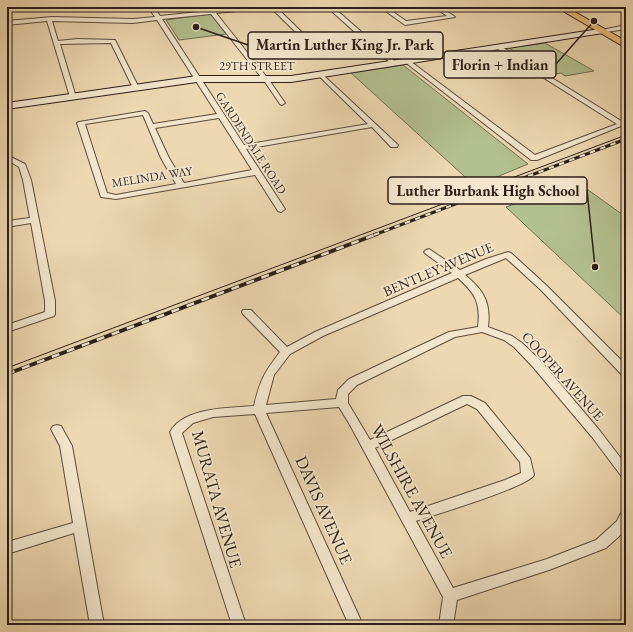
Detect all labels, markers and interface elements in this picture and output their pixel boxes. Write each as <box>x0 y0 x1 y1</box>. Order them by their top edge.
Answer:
callout: Martin Luther King Jr. Park <box>248 32 443 59</box>
text: Martin Luther King Jr. Park <box>256 35 435 54</box>
callout: Florin + Indian <box>444 51 556 78</box>
text: Florin + Indian <box>452 55 549 74</box>
street label: 29TH STREET <box>219 58 296 74</box>
street label: GARDENDALE ROAD <box>212 89 290 197</box>
street label: MELINDA WAY <box>111 163 194 191</box>
callout: Luther Burbank High School <box>388 177 587 204</box>
text: Luther Burbank High School <box>397 181 580 200</box>
street label: BENTLEY AVENUE <box>380 238 496 300</box>
street label: COOPER AVENUE <box>518 328 608 424</box>
street label: WILSHIRE AVENUE <box>366 420 458 562</box>
street label: MURATA AVENUE <box>187 428 247 571</box>
street label: DAVIS AVENUE <box>290 452 358 568</box>

